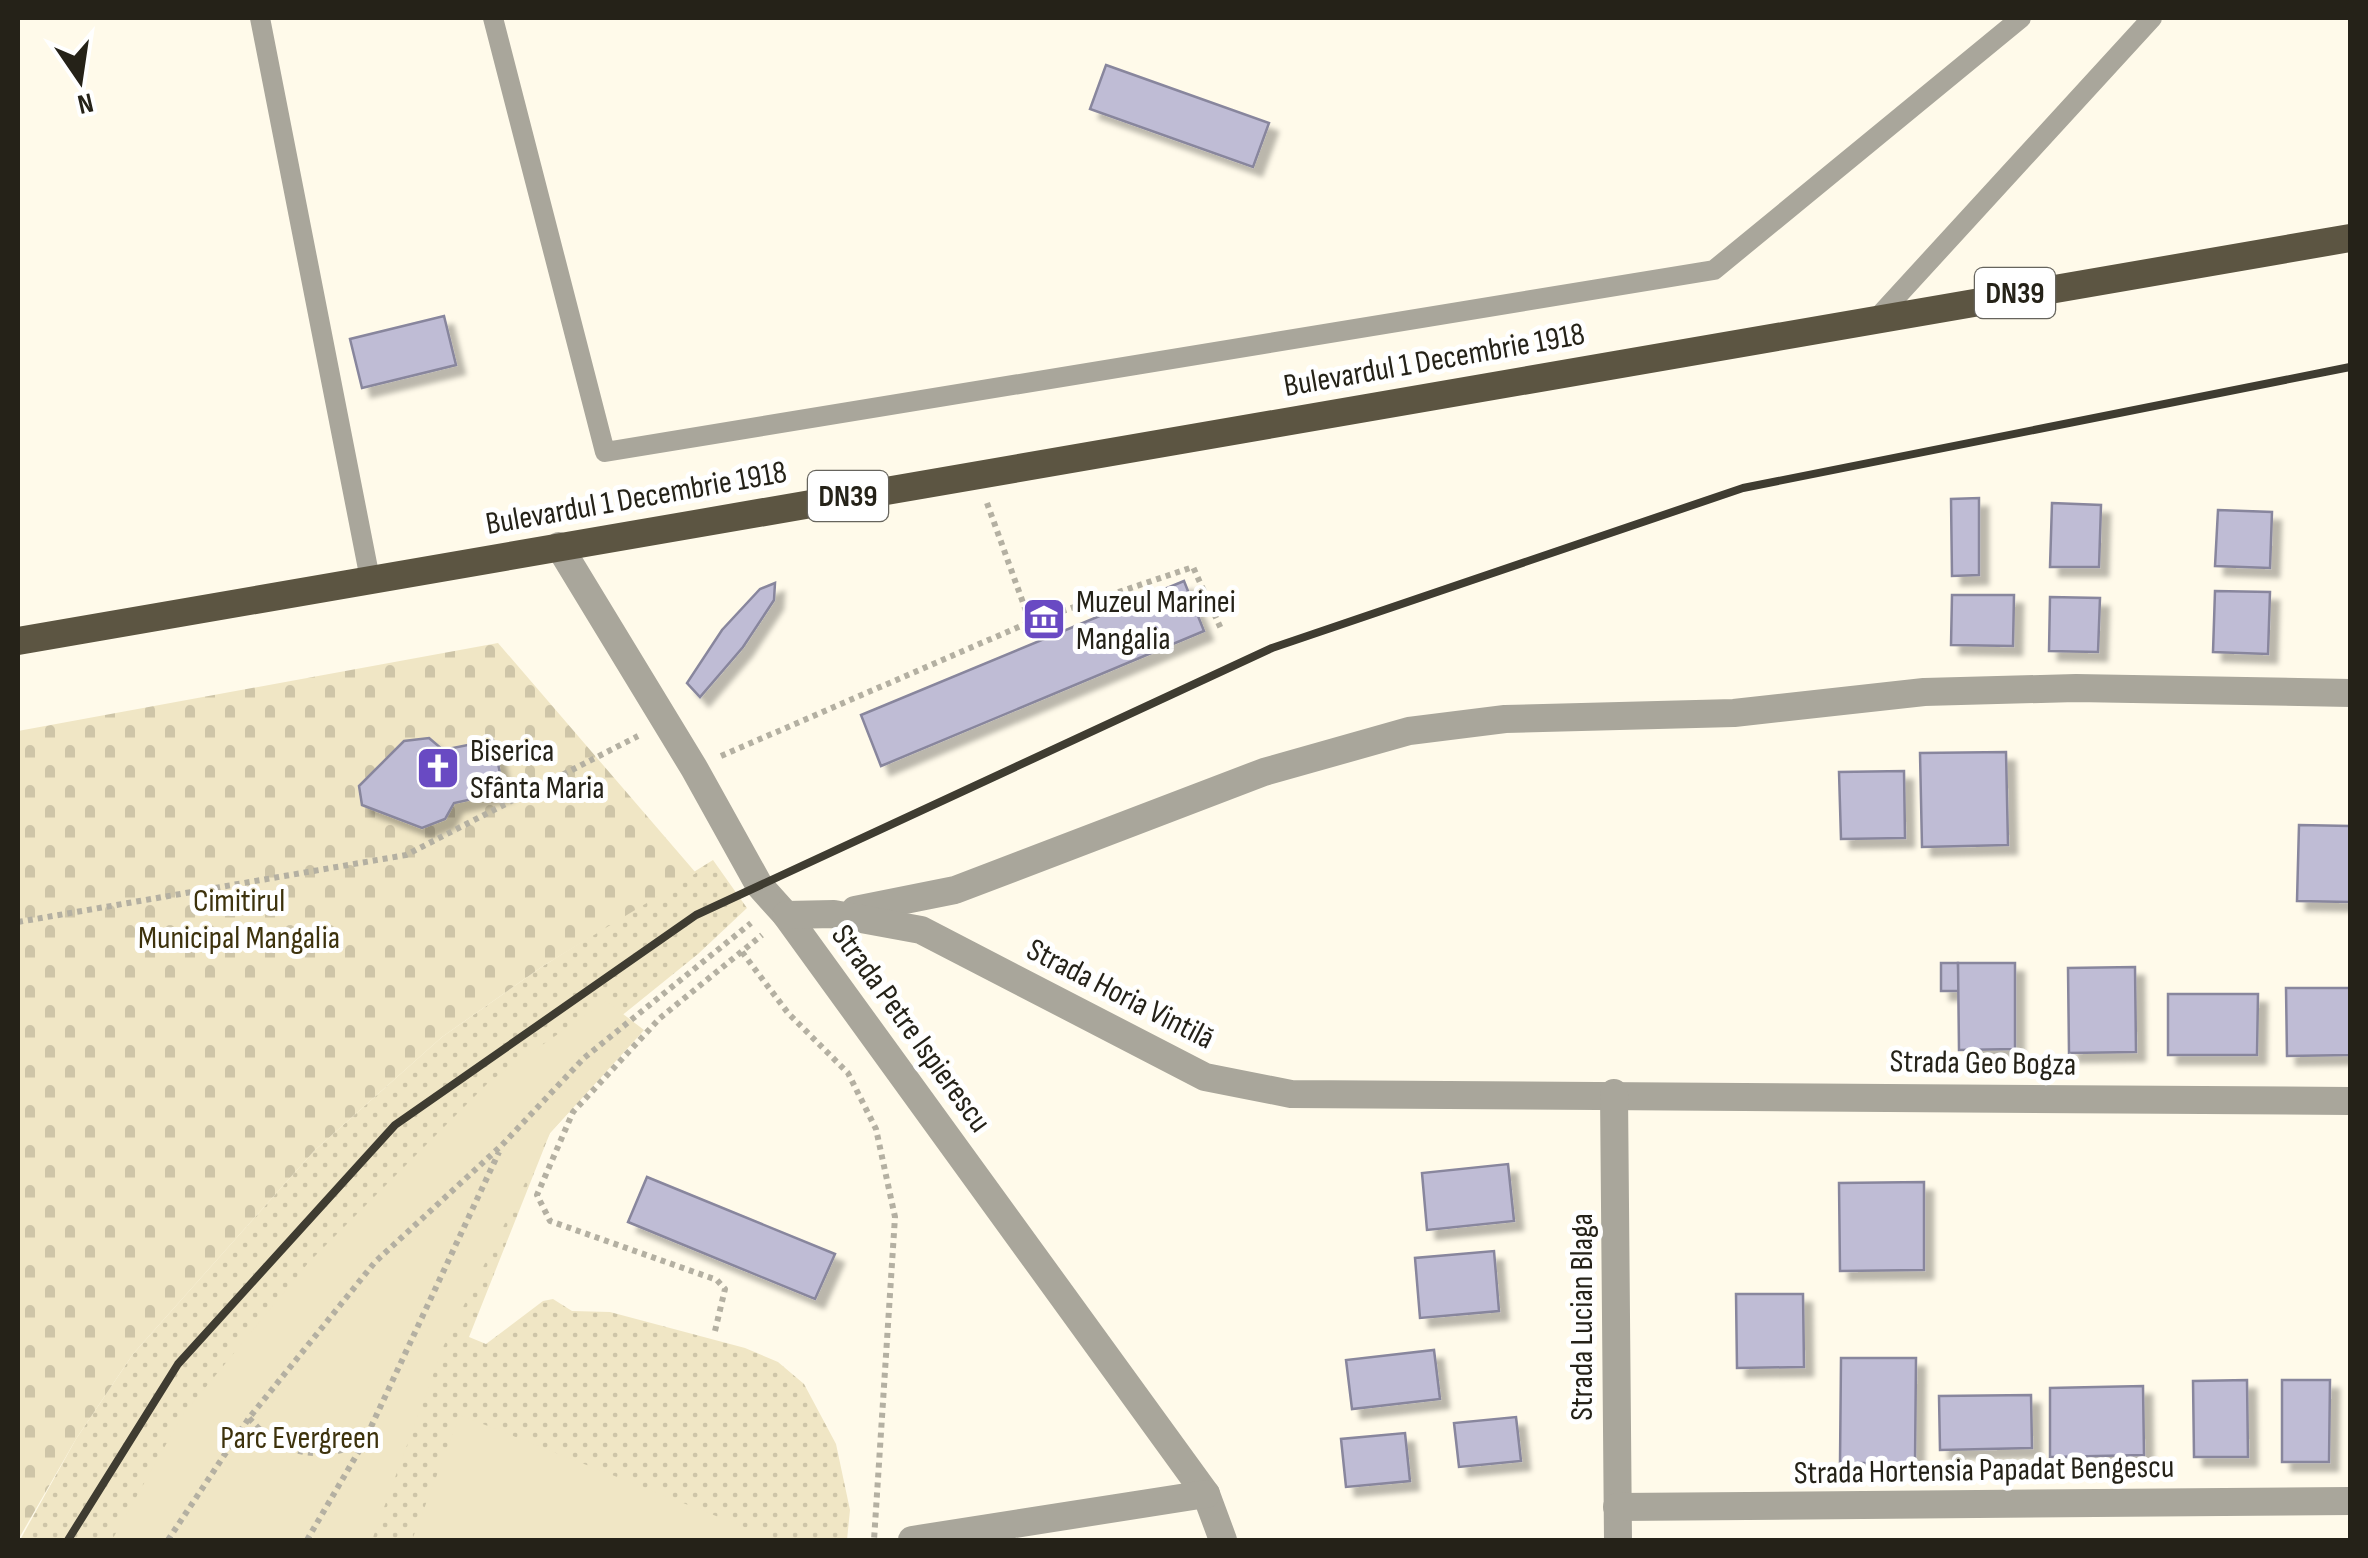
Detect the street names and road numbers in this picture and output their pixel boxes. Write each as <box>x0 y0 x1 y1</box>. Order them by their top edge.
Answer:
road number: DN39 <box>1975 268 2055 318</box>
street label: Bulevardul 1 Decembrie 1918 <box>1281 315 1588 406</box>
street label: Bulevardul 1 Decembrie 1918 <box>483 453 790 544</box>
road number: DN39 <box>808 471 888 521</box>
street label: Strada Petre Ispierescu <box>822 917 999 1140</box>
street label: Strada Horia Vintilă <box>1020 930 1221 1058</box>
street label: Strada Geo Bogza <box>1889 1042 2077 1085</box>
street label: Strada Lucian Blaga <box>1563 1213 1602 1421</box>
street label: Strada Hortensia Papadat Bengescu <box>1793 1448 2175 1493</box>

